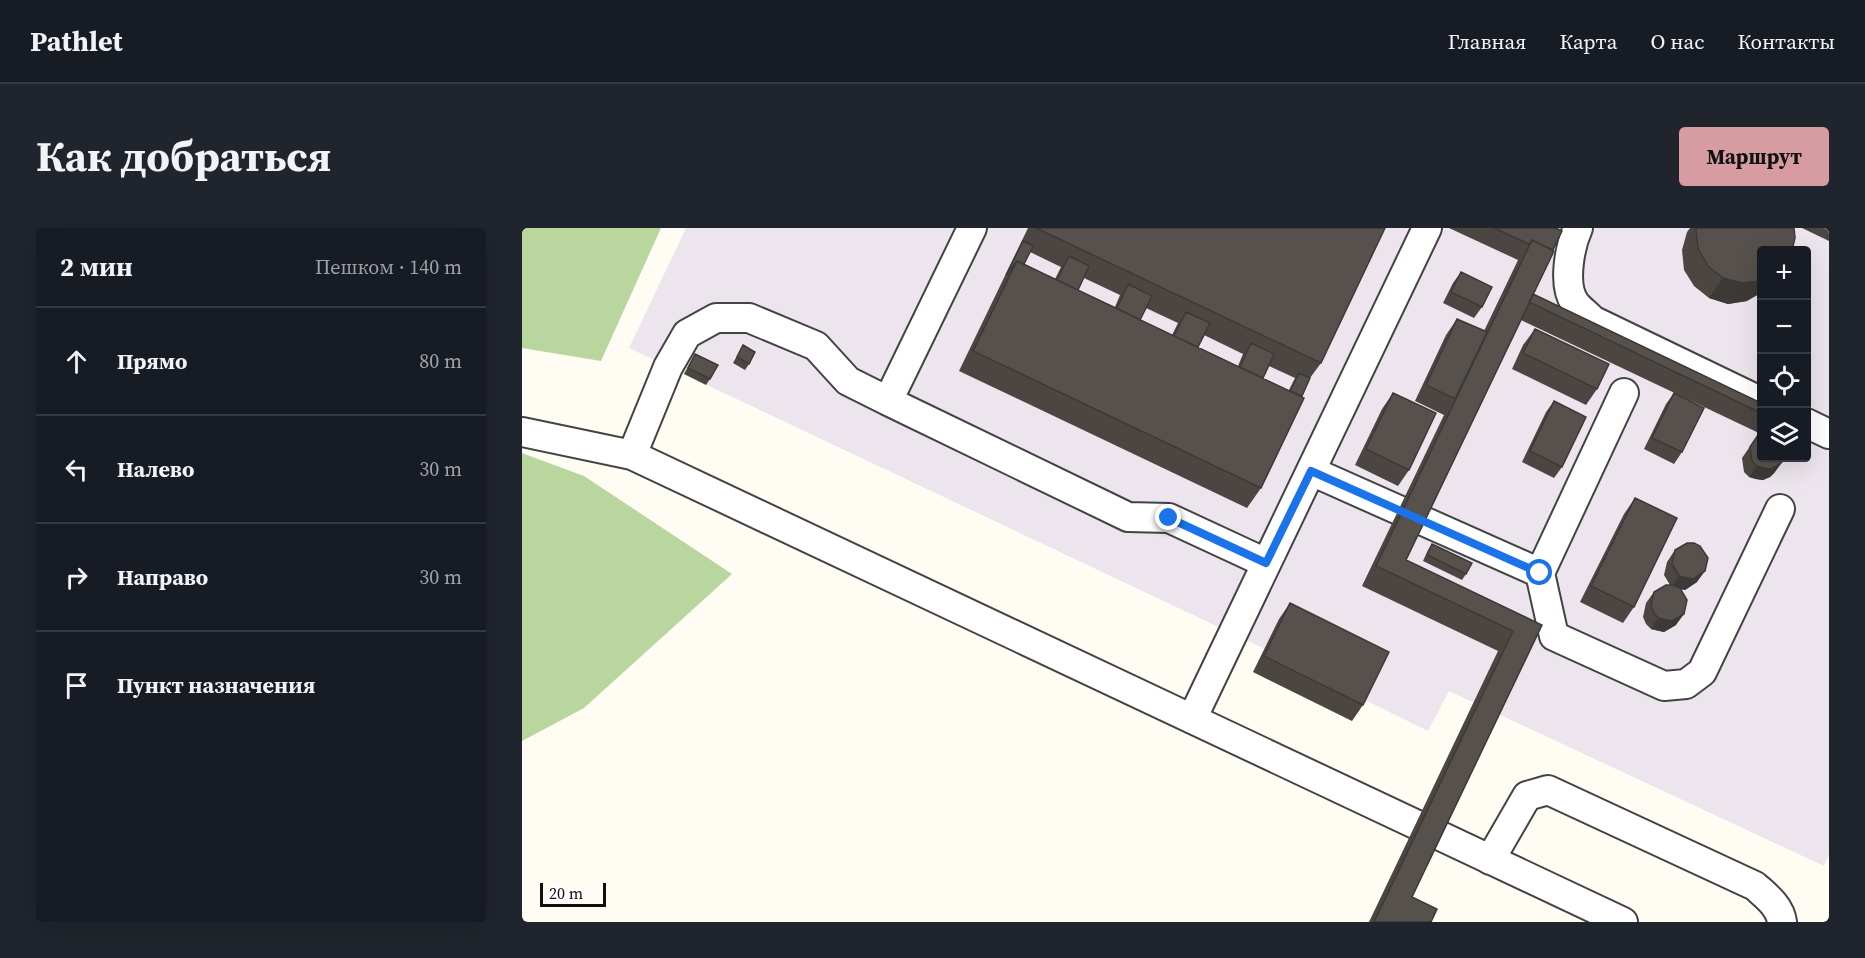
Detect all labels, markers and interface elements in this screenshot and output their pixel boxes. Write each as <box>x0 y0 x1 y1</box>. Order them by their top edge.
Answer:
text: Pathlet <box>30 22 123 60</box>
text: Главная <box>1448 27 1526 56</box>
text: Карта <box>1559 27 1617 56</box>
text: О нас <box>1650 27 1704 56</box>
text: Контакты <box>1737 27 1835 56</box>
text: Как добраться <box>36 127 331 185</box>
button: Маршрут <box>1679 127 1829 186</box>
map controls <box>1757 246 1811 462</box>
button: + <box>1757 246 1811 300</box>
text: 2 мин <box>60 249 133 285</box>
text: Пешком · 140 m <box>315 253 462 281</box>
button: − <box>1757 300 1811 354</box>
icon: ahead <box>60 345 93 378</box>
text: Прямо <box>117 346 187 376</box>
text: 80 m <box>419 347 462 375</box>
button: locate <box>1757 354 1811 408</box>
button: layers <box>1757 408 1811 462</box>
icon: left <box>60 453 93 486</box>
text: Налево <box>117 454 194 484</box>
text: 30 m <box>419 455 462 483</box>
route end <box>1155 504 1181 530</box>
route start <box>1526 559 1552 585</box>
icon: right <box>60 561 93 594</box>
text: Направо <box>117 562 208 592</box>
text: 30 m <box>419 563 462 591</box>
icon: arrive <box>60 669 93 702</box>
text: Пункт назначения <box>117 670 315 700</box>
scale bar <box>540 880 606 908</box>
text: 20 m <box>549 882 583 904</box>

